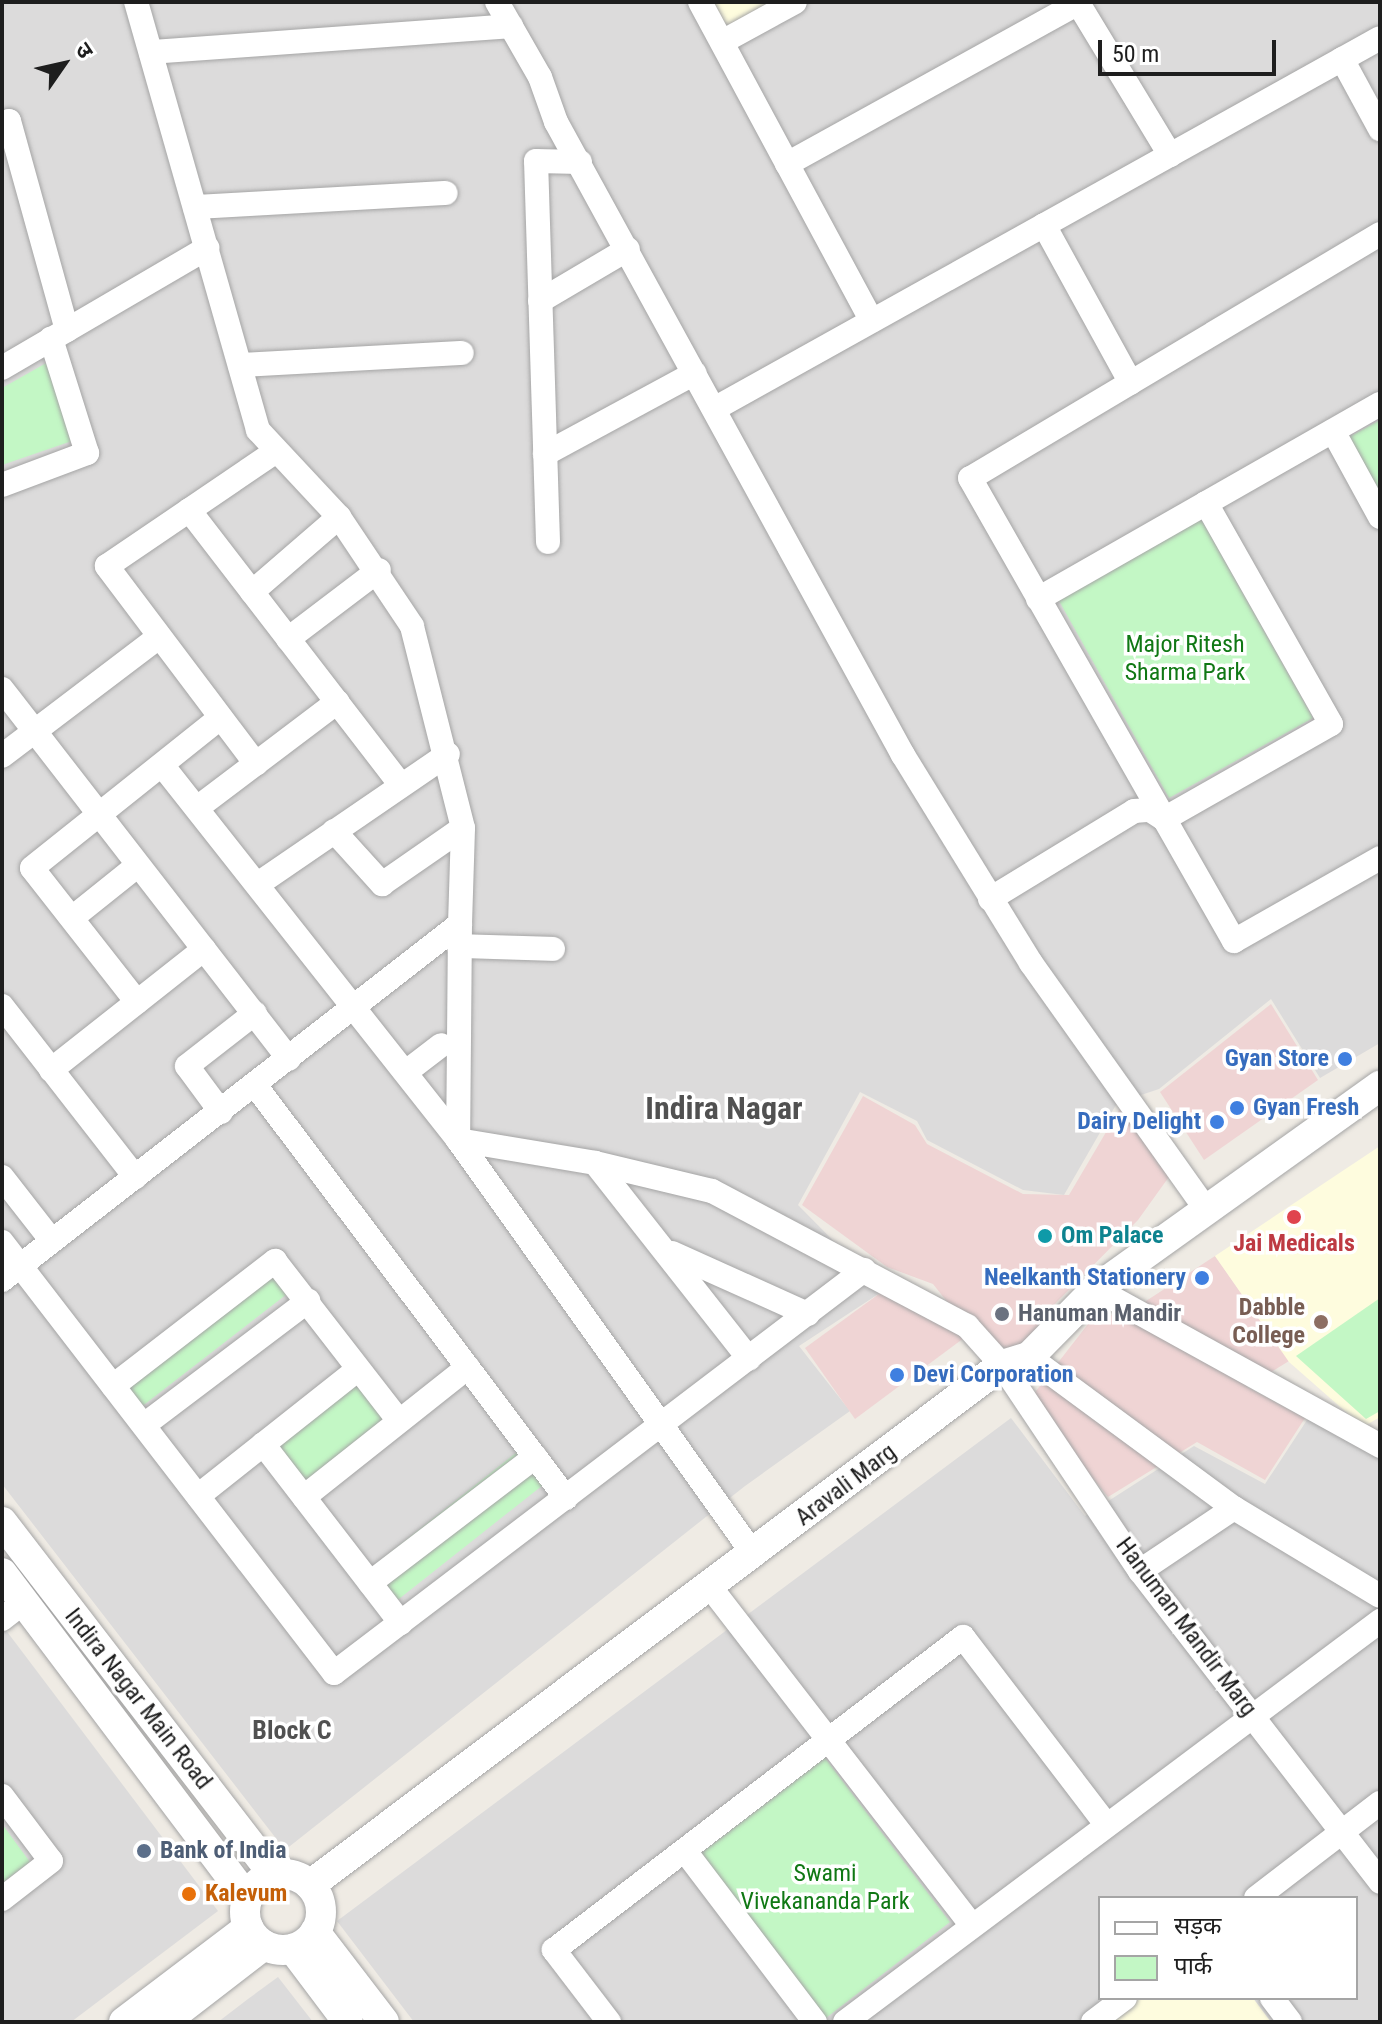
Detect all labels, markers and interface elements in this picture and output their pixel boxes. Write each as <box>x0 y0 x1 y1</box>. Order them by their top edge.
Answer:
north arrow <box>24 24 104 104</box>
scale bar <box>1102 24 1280 74</box>
text: उ <box>70 38 98 63</box>
text: 50 m <box>1112 40 1159 68</box>
park label: Major Ritesh Sharma Park <box>1125 631 1245 687</box>
place label: Gyan Store <box>1225 1045 1329 1073</box>
marker: Gyan Store <box>1336 1050 1354 1068</box>
district label: Indira Nagar <box>645 1089 803 1127</box>
place label: Gyan Fresh <box>1253 1094 1359 1122</box>
marker: Gyan Fresh <box>1228 1099 1246 1117</box>
place label: Dairy Delight <box>1077 1108 1201 1136</box>
marker: Dairy Delight <box>1208 1113 1226 1131</box>
marker: Jai Medicals <box>1285 1208 1303 1226</box>
place label: Om Palace <box>1061 1222 1164 1250</box>
marker: Om Palace <box>1036 1227 1054 1245</box>
place label: Jai Medicals <box>1233 1230 1355 1258</box>
place label: Neelkanth Stationery <box>984 1264 1186 1292</box>
marker: Neelkanth Stationery <box>1193 1269 1211 1287</box>
place label: Dabble College <box>1232 1294 1305 1350</box>
place label: Hanuman Mandir <box>1018 1300 1181 1328</box>
marker: Hanuman Mandir <box>993 1305 1011 1323</box>
marker: Dabble College <box>1312 1313 1330 1331</box>
place label: Devi Corporation <box>913 1361 1074 1389</box>
marker: Devi Corporation <box>888 1366 906 1384</box>
street label: Aravali Marg <box>790 1438 902 1532</box>
street label: Hanuman Mandir Marg <box>1109 1532 1263 1722</box>
street label: Indira Nagar Main Road <box>58 1603 218 1795</box>
district label: Block C <box>252 1715 332 1747</box>
place label: Bank of India <box>160 1837 286 1865</box>
marker: Bank of India <box>135 1842 153 1860</box>
park label: Swami Vivekananda Park <box>740 1860 910 1916</box>
place label: Kalevum <box>205 1880 287 1908</box>
marker: Kalevum <box>180 1885 198 1903</box>
legend <box>1098 1896 1358 2000</box>
text: सड़क <box>1174 1912 1222 1940</box>
text: पार्क <box>1174 1952 1212 1980</box>

